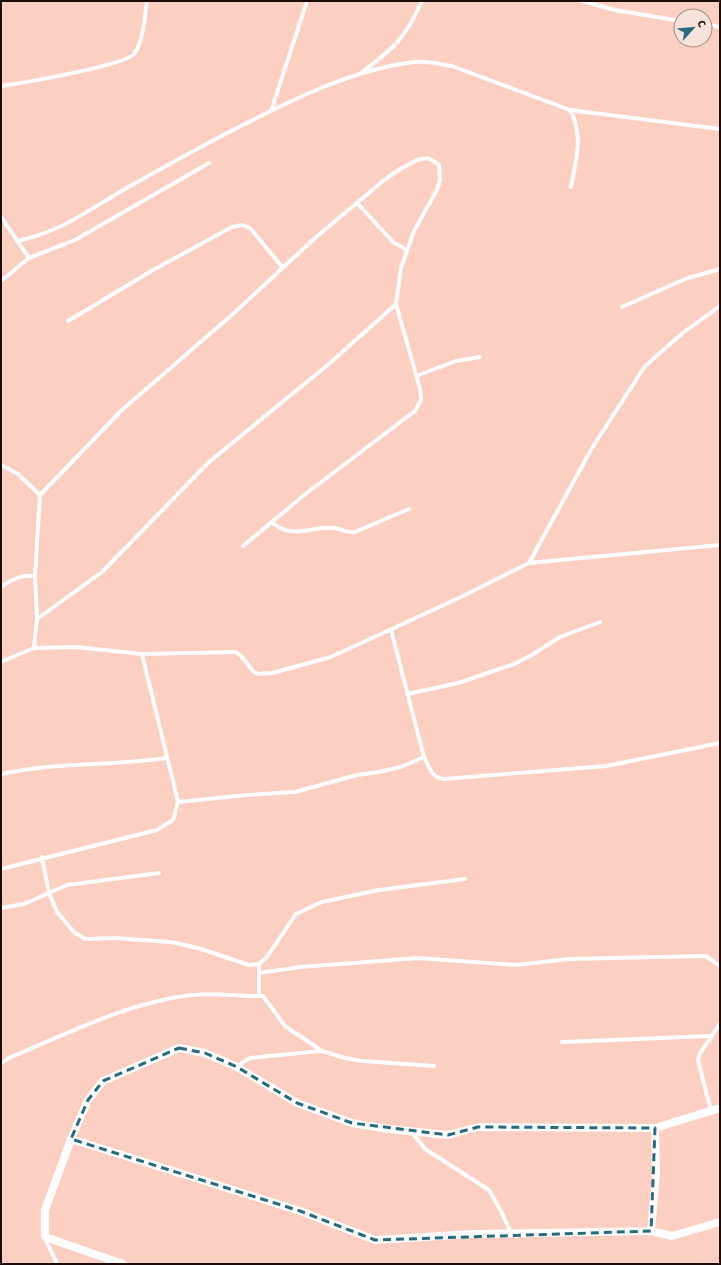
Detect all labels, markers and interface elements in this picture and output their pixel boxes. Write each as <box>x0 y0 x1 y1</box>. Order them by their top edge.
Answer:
north arrow <box>673 8 713 48</box>
text: С <box>693 17 710 30</box>

